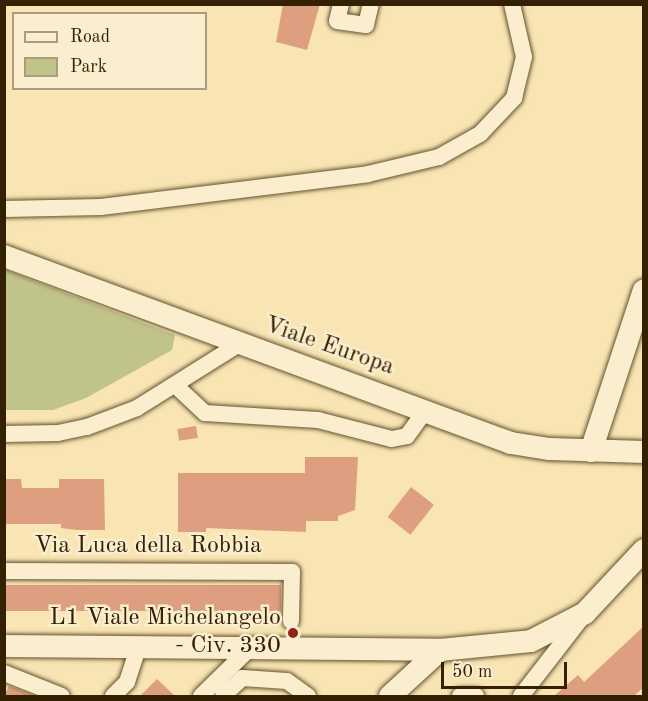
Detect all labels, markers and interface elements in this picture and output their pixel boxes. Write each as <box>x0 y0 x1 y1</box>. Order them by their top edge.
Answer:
legend <box>12 12 207 90</box>
text: Road <box>70 28 110 46</box>
text: Park <box>70 58 107 76</box>
street label: Viale Europa <box>260 311 398 383</box>
street label: Via Luca della Robbia <box>34 533 262 561</box>
place label: L1 Viale Michelangelo - Civ. 330 <box>49 605 281 661</box>
marker: L1 Viale Michelangelo - Civ. 330 <box>286 626 300 640</box>
scale bar <box>444 650 570 688</box>
text: 50 m <box>452 663 492 681</box>

